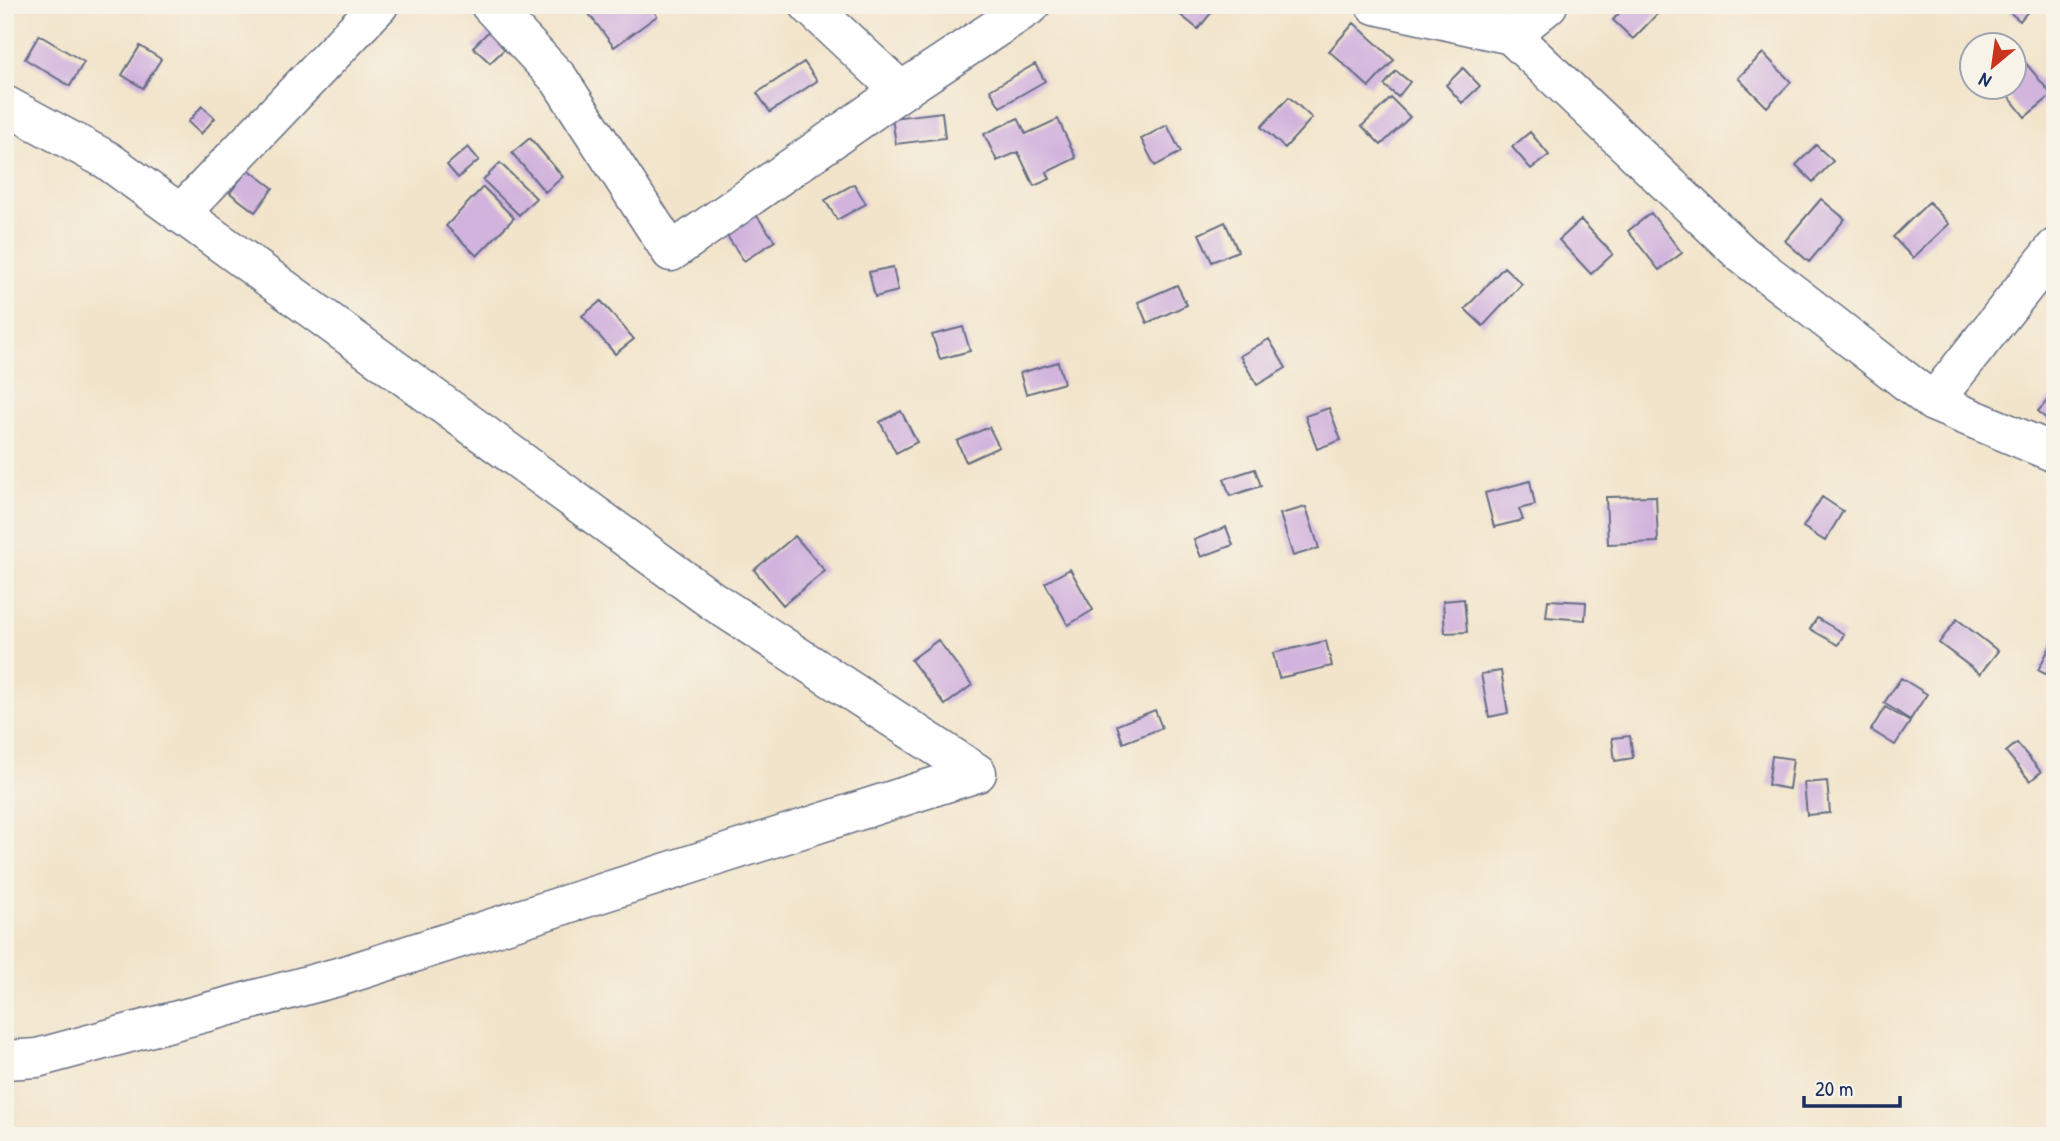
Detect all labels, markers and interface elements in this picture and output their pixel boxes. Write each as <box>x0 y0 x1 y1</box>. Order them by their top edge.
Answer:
north arrow <box>1958 32 2028 102</box>
text: N <box>1974 67 1995 95</box>
scale bar <box>1804 1064 1901 1108</box>
text: 20 m <box>1815 1074 1853 1103</box>

